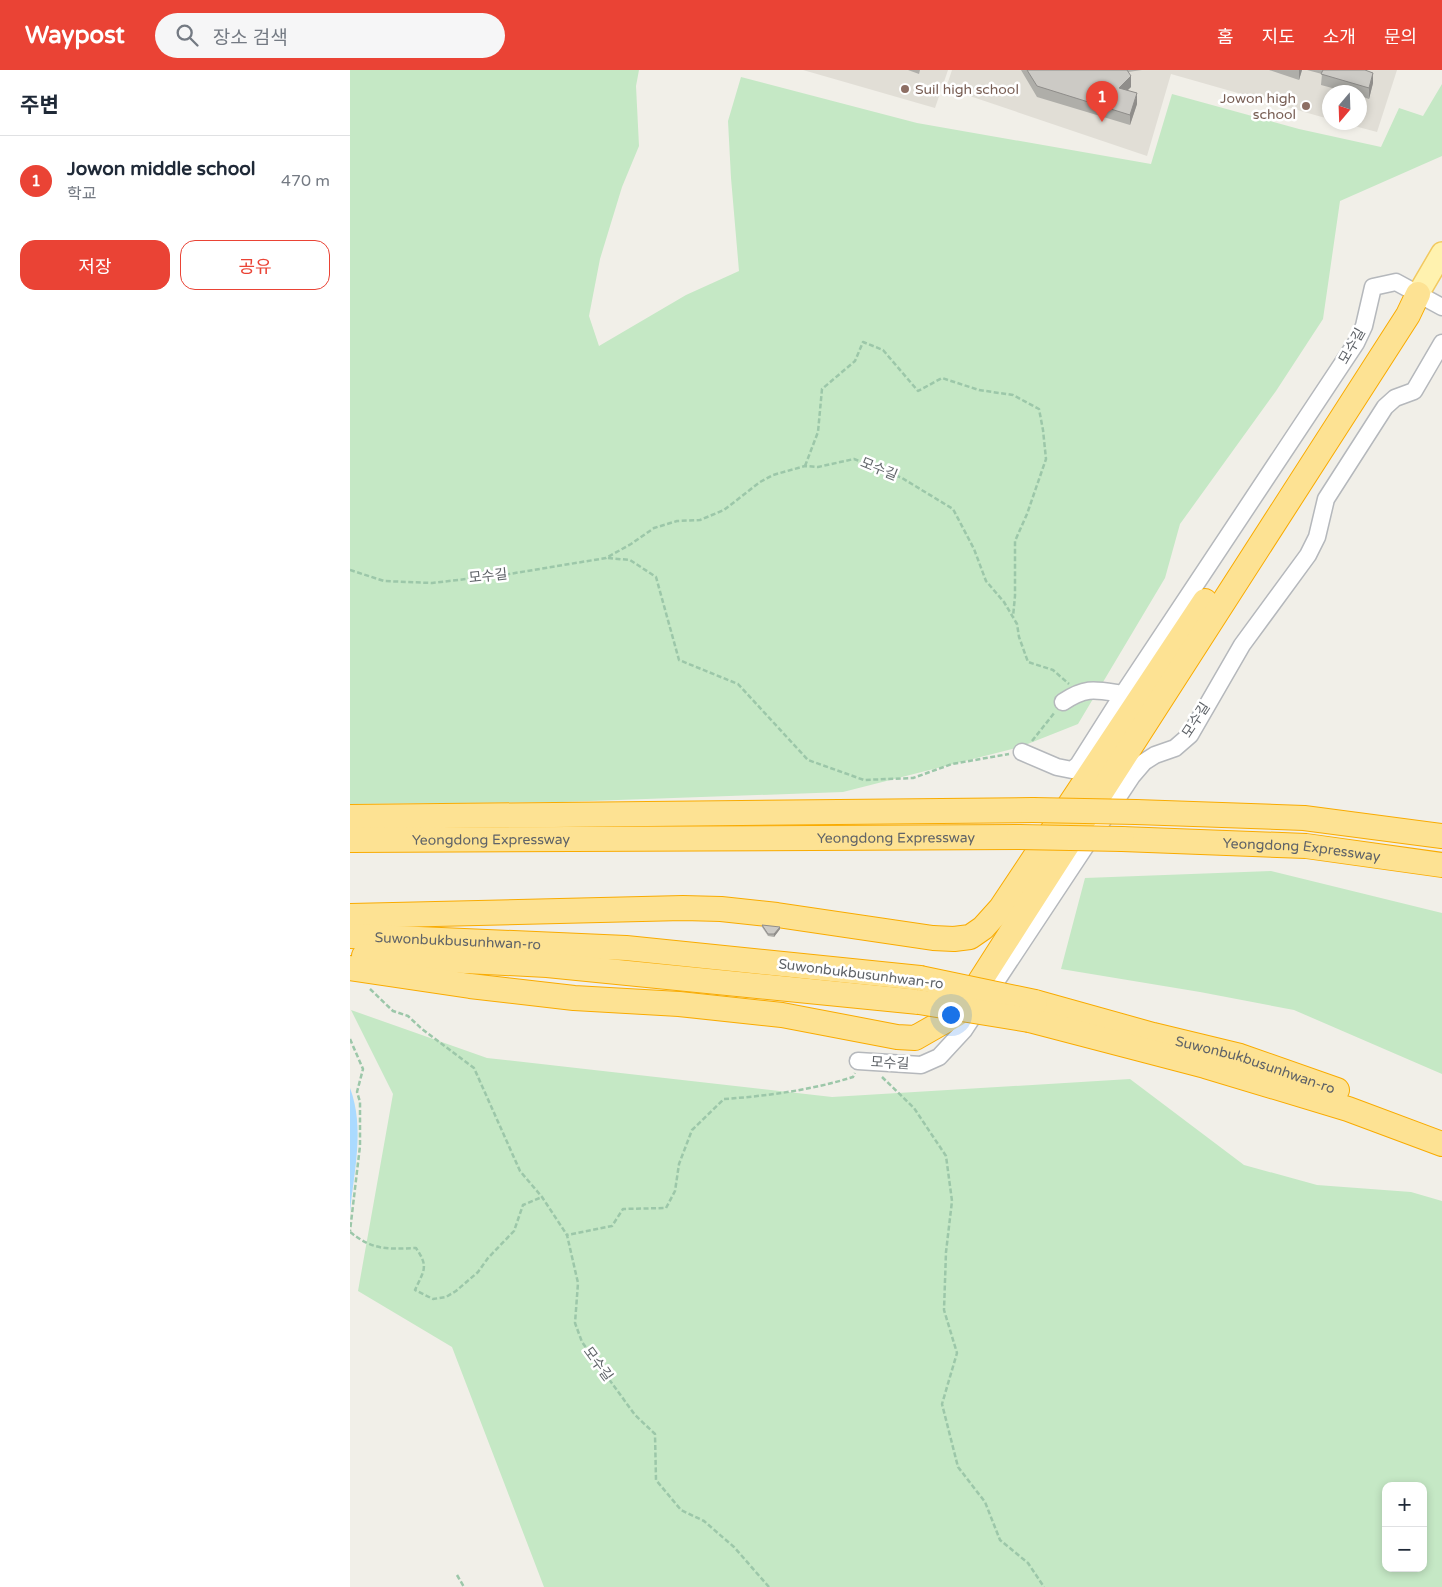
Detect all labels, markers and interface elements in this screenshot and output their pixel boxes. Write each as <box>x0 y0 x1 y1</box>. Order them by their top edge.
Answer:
search box <box>155 13 505 58</box>
text: Waypost <box>25 21 125 50</box>
icon: search <box>173 21 201 49</box>
text: 홈 <box>1217 26 1234 48</box>
text: 지도 <box>1262 26 1295 48</box>
text: 소개 <box>1323 26 1356 48</box>
text: 문의 <box>1384 26 1417 48</box>
text: 장소 검색 <box>213 27 288 49</box>
place label: Suil high school <box>915 81 1019 98</box>
pin: 1 <box>1086 81 1118 122</box>
marker: Suil high school <box>899 83 911 95</box>
north arrow <box>1322 85 1367 130</box>
place label: Jowon high school <box>1220 90 1296 123</box>
text: 주변 <box>20 93 59 118</box>
marker: Jowon high school <box>1300 100 1312 112</box>
text: Jowon middle school <box>67 158 255 180</box>
text: 1 <box>31 171 41 191</box>
text: 470 m <box>281 171 330 191</box>
text: 학교 <box>67 184 96 204</box>
button: 저장 <box>20 240 170 290</box>
button: 공유 <box>180 240 330 290</box>
street label: 모수길 <box>1335 325 1369 367</box>
street label: 모수길 <box>858 454 900 484</box>
street label: 모수길 <box>468 566 508 586</box>
street label: 모수길 <box>1178 699 1214 741</box>
street label: Yeongdong Expressway <box>817 829 976 846</box>
street label: Yeongdong Expressway <box>412 831 571 848</box>
street label: Yeongdong Expressway <box>1222 834 1382 865</box>
street label: Suwonbukbusunhwan-ro <box>374 929 541 953</box>
street label: Suwonbukbusunhwan-ro <box>777 955 945 993</box>
your location <box>938 1002 964 1028</box>
street label: Suwonbukbusunhwan-ro <box>1174 1032 1337 1097</box>
street label: 모수길 <box>870 1054 910 1072</box>
street label: 모수길 <box>580 1343 616 1385</box>
map controls <box>1382 1482 1427 1572</box>
button: + <box>1382 1482 1427 1527</box>
button: − <box>1382 1527 1427 1572</box>

